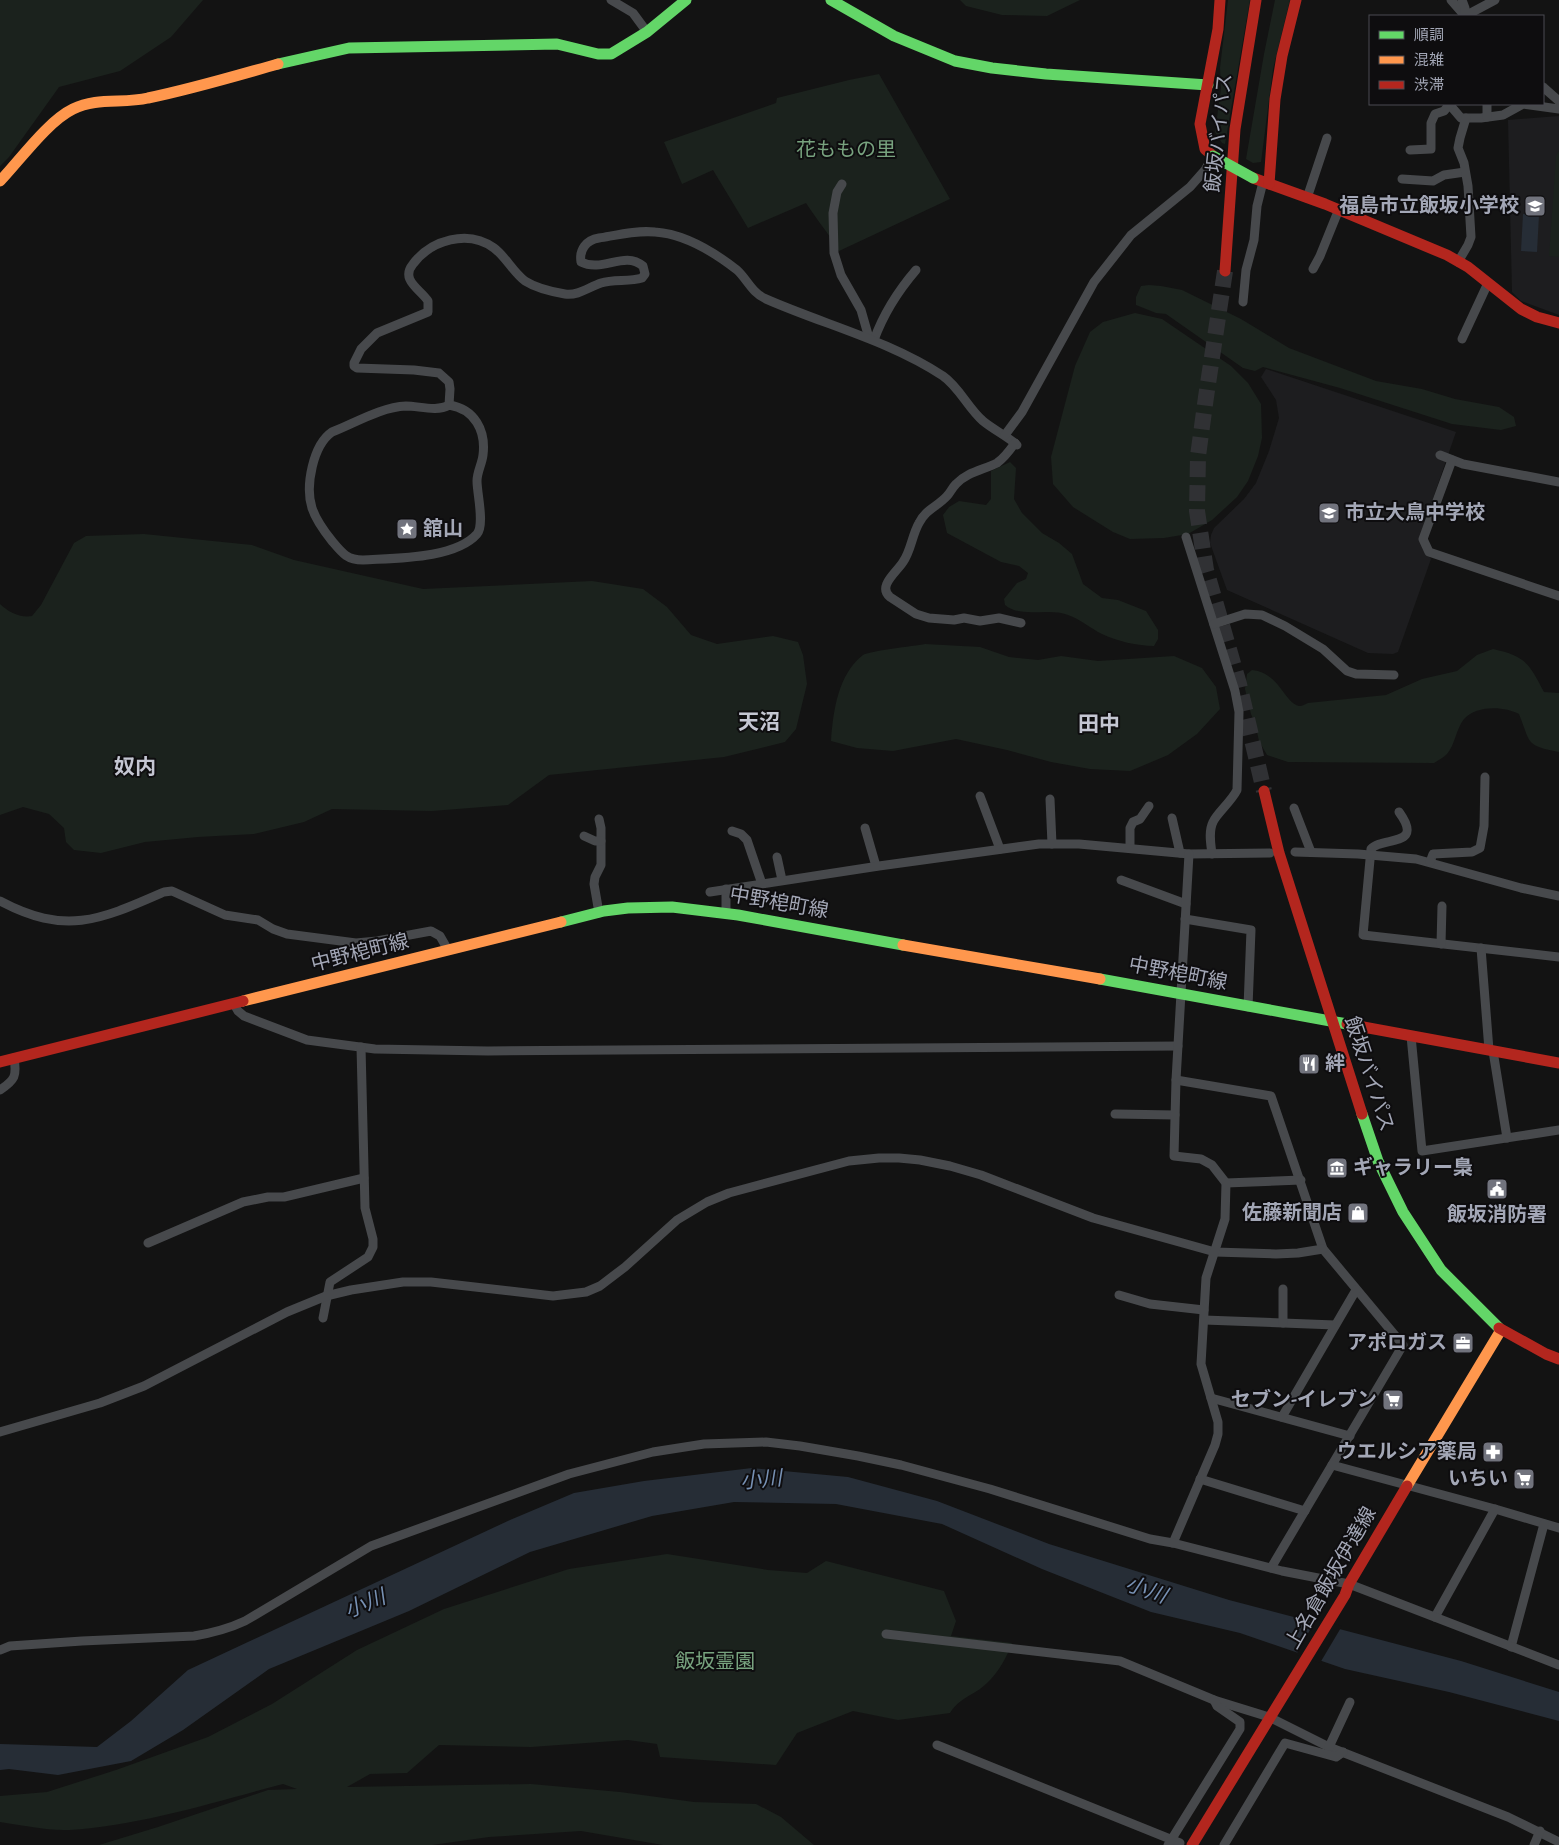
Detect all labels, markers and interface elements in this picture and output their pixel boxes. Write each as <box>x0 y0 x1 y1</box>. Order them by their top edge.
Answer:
legend <box>1369 15 1544 105</box>
text: 順調 <box>1414 28 1444 43</box>
text: 混雑 <box>1414 52 1444 68</box>
street label: 飯坂バイパス <box>1202 72 1235 194</box>
text: 渋滞 <box>1414 77 1444 93</box>
park label: 花ももの里 <box>796 139 896 160</box>
place label: 福島市立飯坂小学校 <box>1339 194 1519 216</box>
school or university icon: 福島市立飯坂小学校 <box>1523 194 1547 218</box>
school or university icon: 市立大鳥中学校 <box>1317 501 1341 525</box>
place label: 市立大鳥中学校 <box>1345 501 1485 523</box>
place icon: 舘山 <box>395 517 419 541</box>
place label: 舘山 <box>423 518 463 539</box>
district label: 天沼 <box>738 711 780 733</box>
district label: 田中 <box>1078 713 1120 735</box>
district label: 奴内 <box>114 755 156 778</box>
street label: 中野梍町線 <box>728 882 830 922</box>
street label: 中野梍町線 <box>309 929 411 975</box>
street label: 中野梍町線 <box>1127 953 1229 993</box>
street label: 飯坂バイパス <box>1341 1014 1398 1134</box>
restaurant icon: 絆 <box>1297 1052 1321 1076</box>
place label: 絆 <box>1325 1053 1345 1074</box>
museum icon: ギャラリー梟 <box>1325 1156 1349 1180</box>
place label: ギャラリー梟 <box>1353 1156 1473 1178</box>
public building icon: 飯坂消防署 <box>1485 1177 1509 1201</box>
shop icon: 佐藤新聞店 <box>1346 1201 1370 1225</box>
place label: 佐藤新聞店 <box>1242 1202 1342 1223</box>
place label: 飯坂消防署 <box>1447 1204 1547 1225</box>
place label: アポロガス <box>1347 1331 1447 1353</box>
office icon: アポロガス <box>1451 1331 1475 1355</box>
place label: セブン-イレブン <box>1231 1388 1377 1410</box>
supermarket icon: セブン-イレブン <box>1381 1388 1405 1412</box>
pharmacy icon: ウエルシア薬局 <box>1481 1440 1505 1464</box>
place label: ウエルシア薬局 <box>1337 1441 1477 1462</box>
water label: 小川 <box>739 1467 785 1492</box>
supermarket icon: いちい <box>1512 1467 1536 1491</box>
place label: いちい <box>1448 1468 1508 1489</box>
street label: 上名倉飯坂伊達線 <box>1281 1503 1380 1652</box>
water label: 小川 <box>1123 1572 1171 1607</box>
water label: 小川 <box>341 1585 390 1622</box>
park label: 飯坂霊園 <box>675 1651 755 1672</box>

